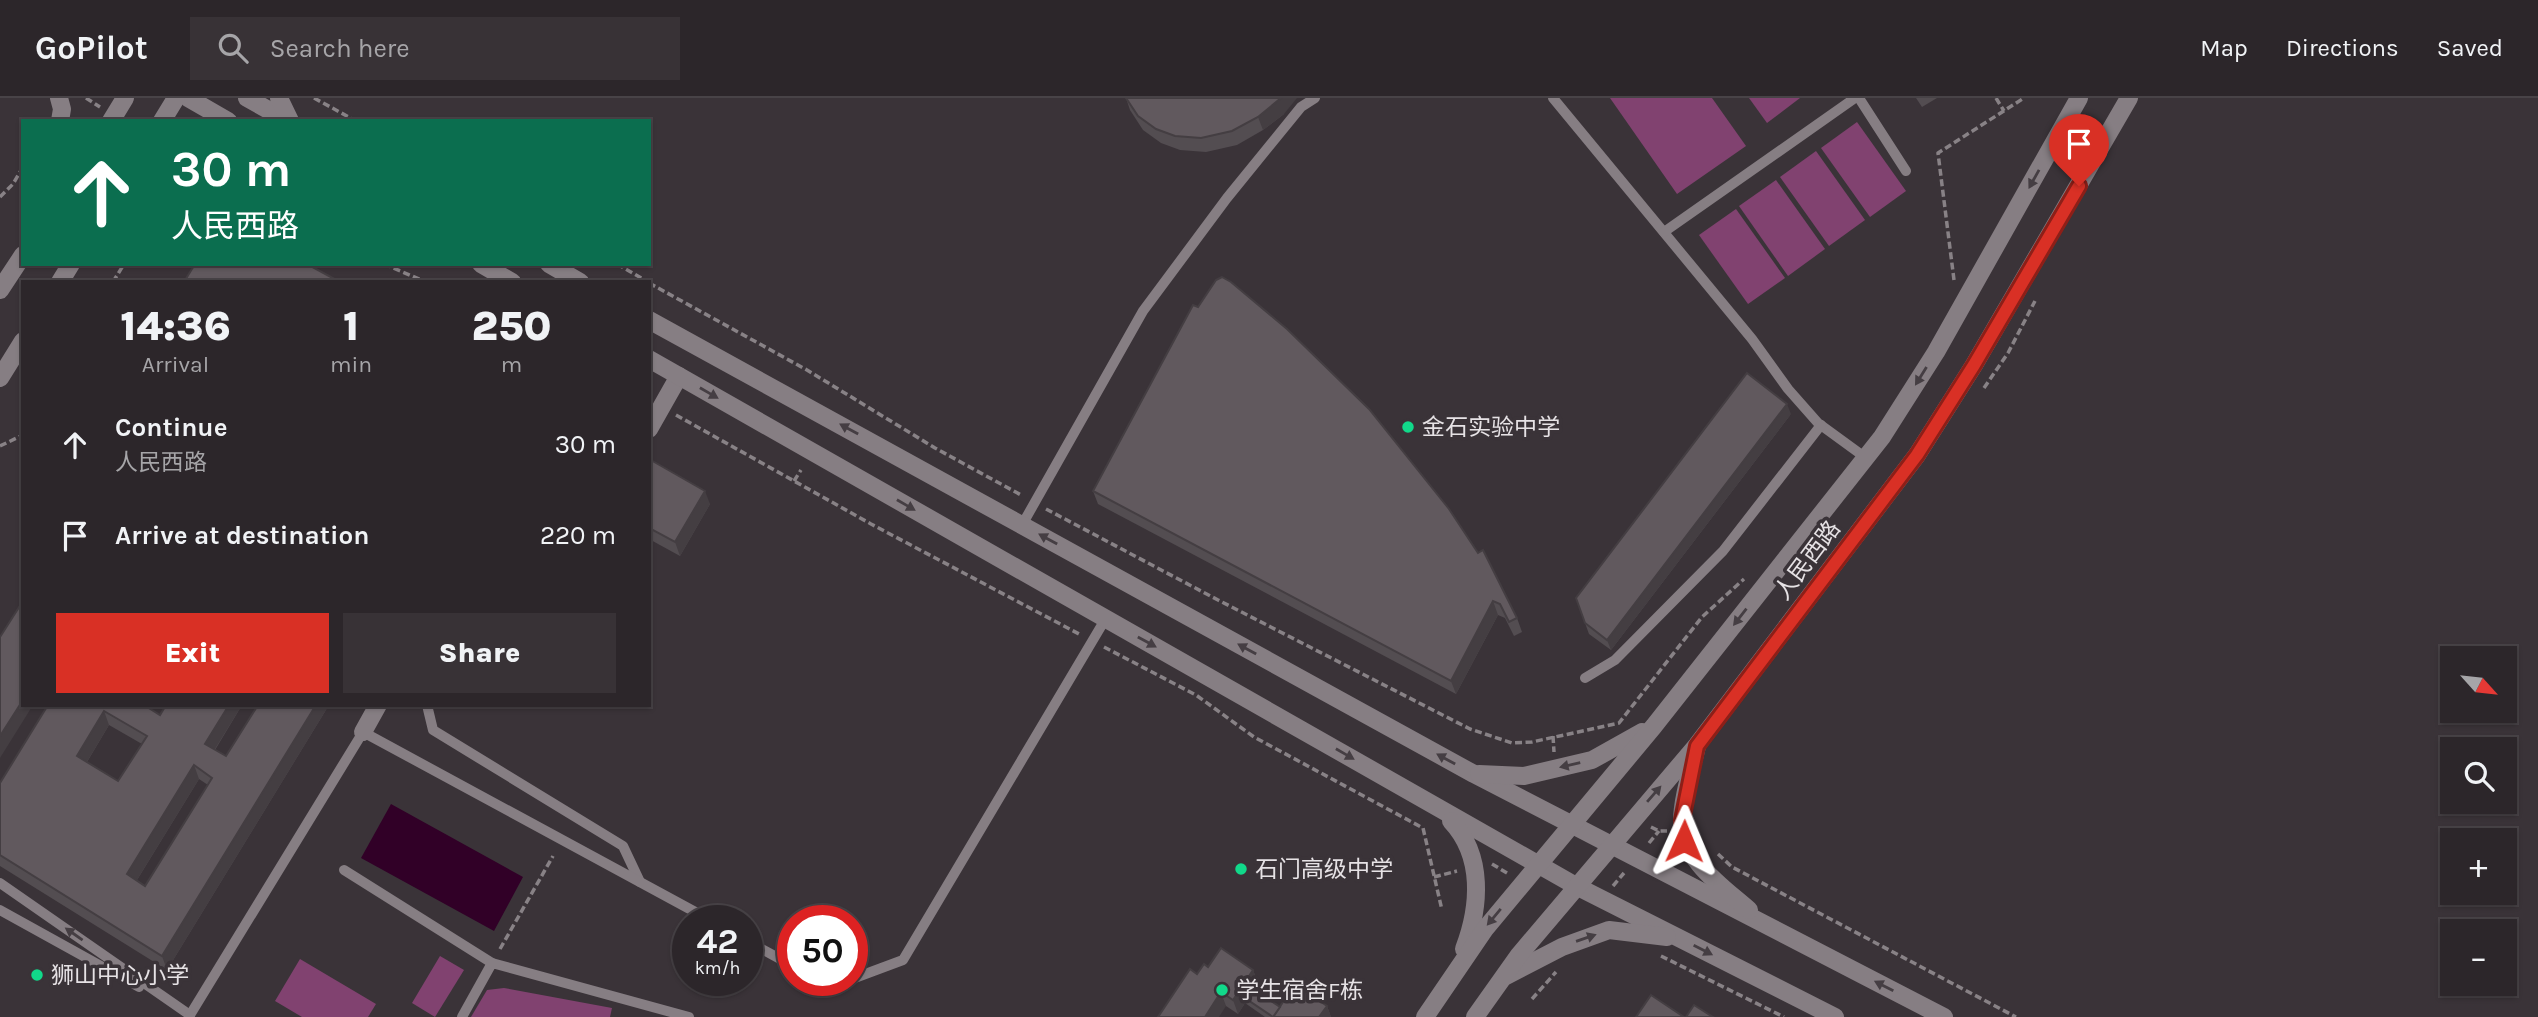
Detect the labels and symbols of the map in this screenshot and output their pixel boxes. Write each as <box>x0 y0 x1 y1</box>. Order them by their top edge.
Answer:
pin <box>2049 114 2109 186</box>
one-way arrow <box>2028 169 2040 189</box>
one-way arrow <box>1914 367 1927 386</box>
one-way arrow <box>699 387 718 399</box>
place label: 金石实验中学 <box>1422 414 1560 441</box>
marker: 金石实验中学 <box>1400 419 1416 435</box>
one-way arrow <box>839 423 858 435</box>
one-way arrow <box>897 499 916 511</box>
street label: 人民西路 <box>1769 515 1846 605</box>
one-way arrow <box>1038 533 1058 545</box>
one-way arrow <box>1733 608 1748 625</box>
one-way arrow <box>1137 635 1157 647</box>
one-way arrow <box>1238 643 1257 655</box>
north arrow <box>2440 646 2516 723</box>
one-way arrow <box>1335 748 1354 760</box>
one-way arrow <box>1437 753 1456 765</box>
one-way arrow <box>1559 760 1581 771</box>
one-way arrow <box>1646 785 1662 803</box>
position arrow <box>1647 804 1721 878</box>
place label: 石门高级中学 <box>1255 856 1393 883</box>
marker: 石门高级中学 <box>1233 861 1249 877</box>
speed limit sign: 50 <box>777 905 868 996</box>
one-way arrow <box>1487 909 1502 926</box>
one-way arrow <box>65 927 83 941</box>
one-way arrow <box>1576 932 1597 943</box>
one-way arrow <box>1693 945 1713 956</box>
place label: 狮山中心小学 <box>51 962 189 989</box>
marker: 狮山中心小学 <box>29 967 45 983</box>
place label: 学生宿舍F栋 <box>1236 977 1363 1004</box>
one-way arrow <box>1874 980 1893 992</box>
marker: 学生宿舍F栋 <box>1214 982 1230 998</box>

